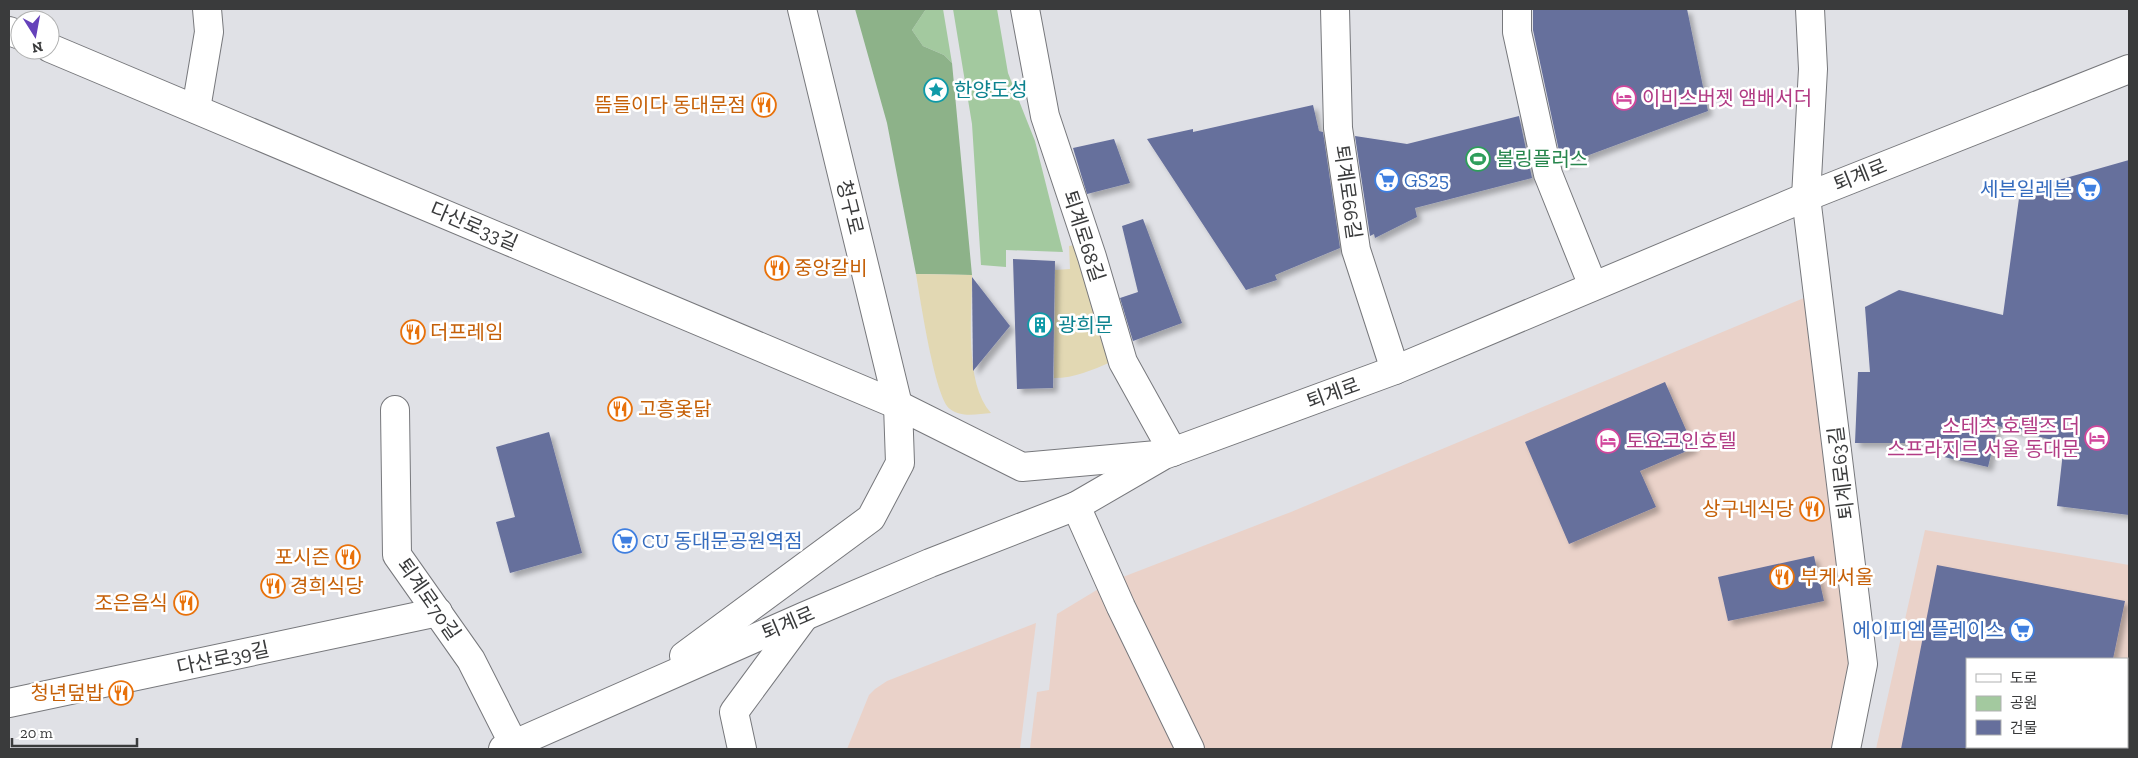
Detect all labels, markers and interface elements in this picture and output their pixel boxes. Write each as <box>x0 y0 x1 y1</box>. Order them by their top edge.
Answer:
north arrow <box>10 10 60 60</box>
text: N <box>30 38 44 57</box>
place icon: 한양도성 <box>923 77 949 103</box>
place label: 한양도성 <box>954 78 1028 102</box>
hotel icon: 이비스버젯 앰배서더 <box>1611 85 1637 111</box>
place label: 이비스버젯 앰배서더 <box>1642 86 1812 110</box>
restaurant icon: 뜸들이다 동대문점 <box>751 92 777 118</box>
place label: 뜸들이다 동대문점 <box>594 93 746 117</box>
street label: 퇴계로66길 <box>1330 143 1366 241</box>
sports icon: 볼링플러스 <box>1465 146 1491 172</box>
place label: 볼링플러스 <box>1496 147 1588 171</box>
street label: 퇴계로 <box>1830 154 1890 196</box>
supermarket icon: GS25 <box>1374 167 1400 193</box>
place label: GS25 <box>1404 168 1449 192</box>
supermarket icon: 세븐일레븐 <box>2076 176 2102 202</box>
street label: 청구로 <box>832 177 868 237</box>
place label: 세븐일레븐 <box>1980 177 2072 201</box>
street label: 퇴계로68길 <box>1058 187 1110 285</box>
street label: 다산로33길 <box>426 197 522 255</box>
restaurant icon: 중앙갈비 <box>764 255 790 281</box>
place label: 중앙갈비 <box>794 256 868 280</box>
building icon: 광희문 <box>1027 312 1053 338</box>
place label: 광희문 <box>1058 313 1113 337</box>
restaurant icon: 더프레임 <box>400 319 426 345</box>
place label: 더프레임 <box>430 320 504 344</box>
street label: 퇴계로 <box>1303 372 1363 414</box>
restaurant icon: 고흥옻닭 <box>607 396 633 422</box>
place label: 고흥옻닭 <box>638 397 712 421</box>
place label: 소테츠 호텔즈 더 스프라지르 서울 동대문 <box>1887 414 2080 461</box>
street label: 퇴계로63길 <box>1823 425 1859 521</box>
hotel icon: 소테츠 호텔즈 더 스프라지르 서울 동대문 <box>2084 425 2110 451</box>
hotel icon: 토요코인호텔 <box>1595 428 1621 454</box>
place label: 토요코인호텔 <box>1626 429 1736 453</box>
restaurant icon: 상구네식당 <box>1799 496 1825 522</box>
place label: 상구네식당 <box>1702 497 1794 521</box>
supermarket icon: CU 동대문공원역점 <box>612 528 638 554</box>
place label: CU 동대문공원역점 <box>642 529 803 553</box>
restaurant icon: 포시즌 <box>335 544 361 570</box>
place label: 포시즌 <box>275 545 330 569</box>
street label: 퇴계로70길 <box>392 553 466 645</box>
restaurant icon: 부케서울 <box>1769 564 1795 590</box>
place label: 부케서울 <box>1800 565 1874 589</box>
restaurant icon: 경희식당 <box>260 573 286 599</box>
place label: 경희식당 <box>290 574 364 598</box>
restaurant icon: 조은음식 <box>173 590 199 616</box>
place label: 조은음식 <box>94 591 168 615</box>
street label: 퇴계로 <box>758 601 818 645</box>
supermarket icon: 에이피엠 플레이스 <box>2009 617 2035 643</box>
place label: 에이피엠 플레이스 <box>1852 618 2004 642</box>
street label: 다산로39길 <box>175 636 271 680</box>
legend <box>1966 658 2128 748</box>
text: 도로 <box>2010 669 2038 687</box>
restaurant icon: 청년덮밥 <box>108 680 134 706</box>
place label: 청년덮밥 <box>30 681 104 705</box>
text: 공원 <box>2010 694 2038 712</box>
scale bar <box>12 716 138 748</box>
text: 건물 <box>2010 719 2038 737</box>
text: 20 m <box>20 724 53 742</box>

